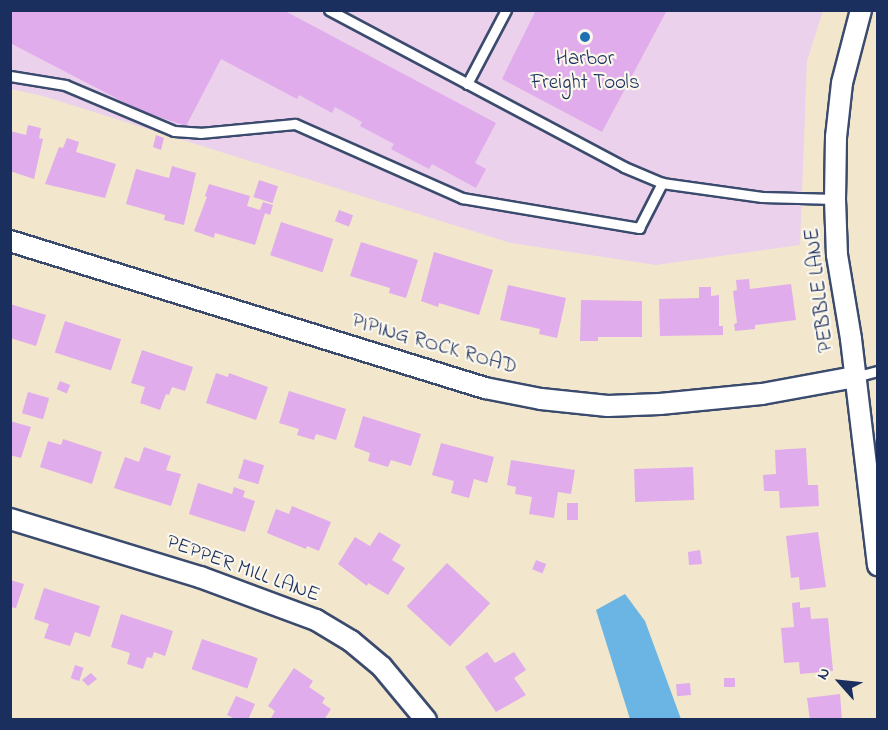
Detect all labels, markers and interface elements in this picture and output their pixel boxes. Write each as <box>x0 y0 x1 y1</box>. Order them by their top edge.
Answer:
marker: Harbor Freight Tools <box>578 30 592 44</box>
place label: Harbor Freight Tools <box>530 46 640 96</box>
street label: PEBBLE LANE <box>800 226 840 354</box>
street label: PIPING ROCK ROAD <box>348 309 520 381</box>
street label: PEPPER MILL LANE <box>163 530 323 608</box>
north arrow <box>810 652 870 712</box>
text: N <box>811 664 837 684</box>

